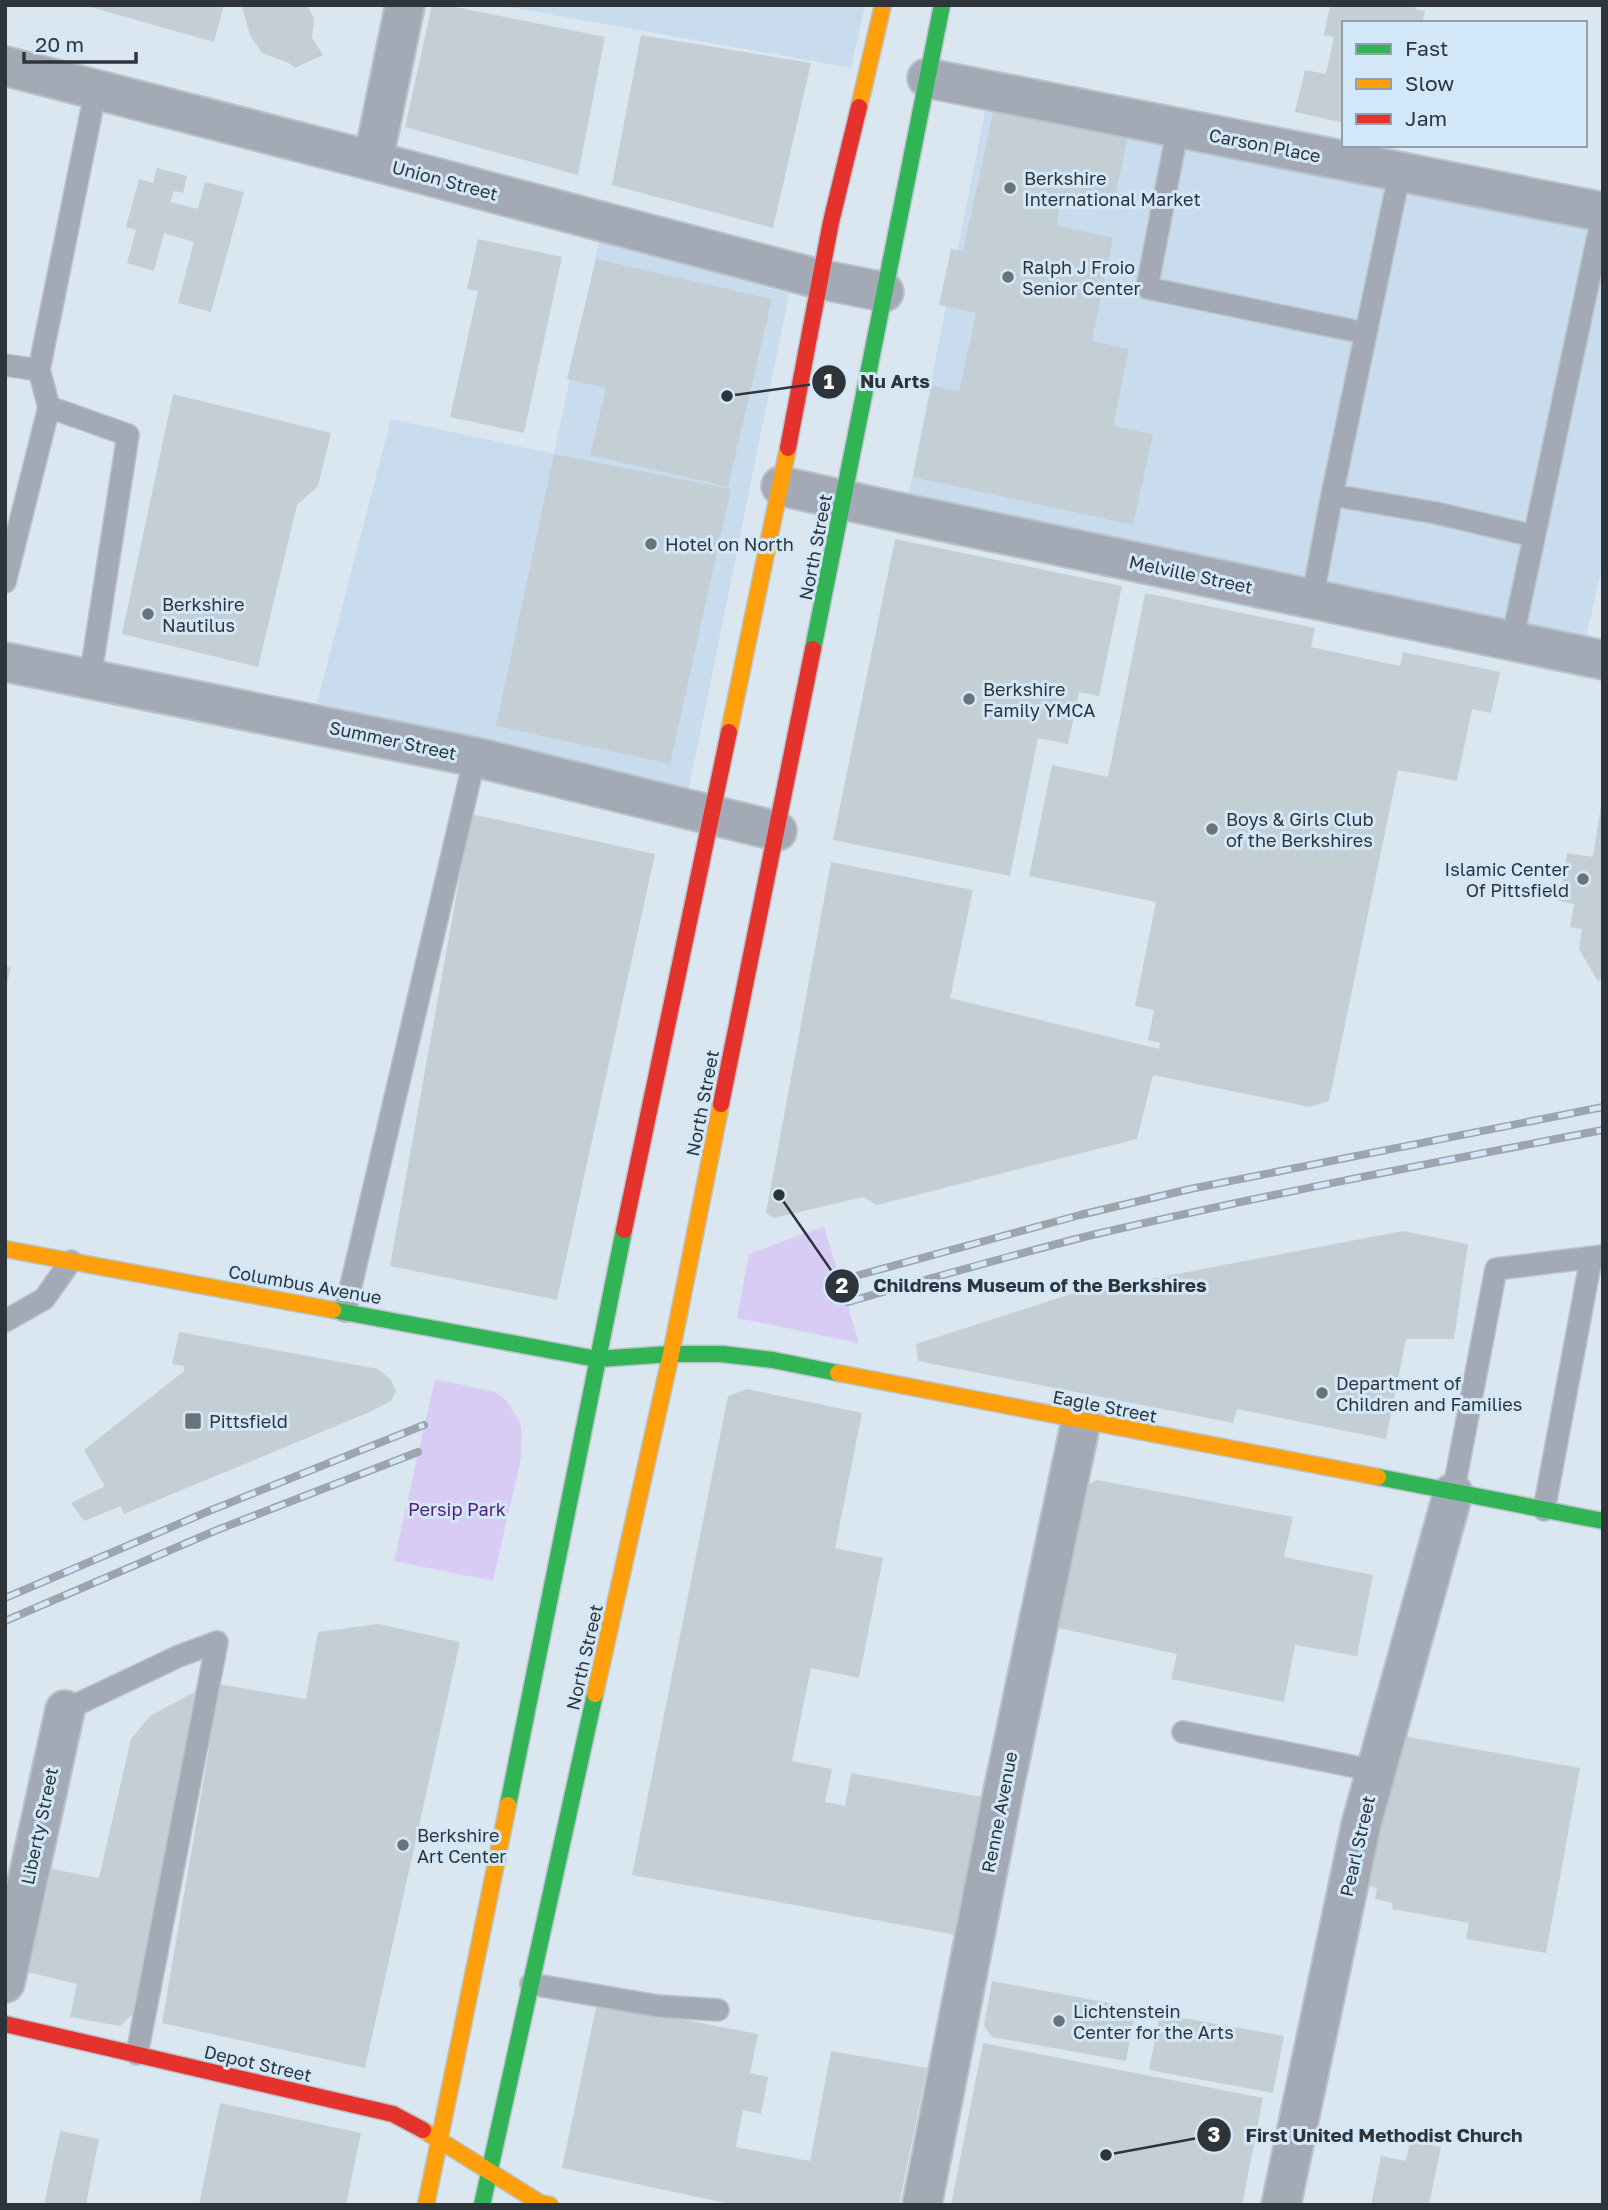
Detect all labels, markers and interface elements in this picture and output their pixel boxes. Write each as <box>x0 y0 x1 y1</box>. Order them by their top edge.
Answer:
scale bar <box>24 21 136 65</box>
legend <box>1342 21 1587 147</box>
text: 20 m <box>35 31 84 57</box>
text: Fast <box>1405 35 1448 61</box>
text: Slow <box>1405 70 1454 96</box>
text: Jam <box>1405 105 1447 131</box>
street label: Carson Place <box>1207 123 1323 167</box>
street label: Union Street <box>390 155 500 205</box>
place label: Berkshire International Market <box>1024 167 1201 210</box>
marker: Berkshire International Market <box>1002 180 1018 196</box>
place label: Ralph J Froio Senior Center <box>1022 256 1140 299</box>
marker: Ralph J Froio Senior Center <box>1000 269 1016 285</box>
callout: Nu Arts <box>811 362 944 402</box>
text: 1 <box>824 368 835 394</box>
text: Nu Arts <box>860 369 930 392</box>
street label: North Street <box>794 492 836 602</box>
place label: Hotel on North <box>665 533 794 555</box>
marker: Hotel on North <box>643 536 659 552</box>
street label: Melville Street <box>1127 550 1255 598</box>
place label: Berkshire Nautilus <box>162 593 244 636</box>
marker: Berkshire Nautilus <box>140 606 156 622</box>
place label: Berkshire Family YMCA <box>983 678 1095 721</box>
marker: Berkshire Family YMCA <box>961 691 977 707</box>
street label: Summer Street <box>327 716 459 764</box>
place label: Boys & Girls Club of the Berkshires <box>1226 808 1373 851</box>
marker: Boys & Girls Club of the Berkshires <box>1204 821 1220 837</box>
place label: Islamic Center Of Pittsfield <box>1445 858 1569 901</box>
marker: Islamic Center Of Pittsfield <box>1575 871 1591 887</box>
street label: North Street <box>681 1048 723 1158</box>
street label: Columbus Avenue <box>227 1260 383 1308</box>
callout: Childrens Museum of the Berkshires <box>825 1266 1221 1306</box>
text: 2 <box>836 1272 849 1298</box>
text: Childrens Museum of the Berkshires <box>873 1273 1207 1296</box>
place label: Department of Children and Families <box>1336 1372 1522 1415</box>
street label: Eagle Street <box>1051 1385 1159 1427</box>
marker: Department of Children and Families <box>1314 1385 1330 1401</box>
place label: Pittsfield <box>209 1410 288 1432</box>
marker: Pittsfield <box>183 1411 203 1431</box>
park label: Persip Park <box>408 1498 506 1520</box>
street label: North Street <box>561 1602 607 1712</box>
street label: Renne Avenue <box>976 1749 1022 1875</box>
street label: Liberty Street <box>16 1765 62 1887</box>
street label: Pearl Street <box>1335 1793 1379 1899</box>
place label: Berkshire Art Center <box>417 1824 506 1867</box>
marker: Berkshire Art Center <box>395 1837 411 1853</box>
place label: Lichtenstein Center for the Arts <box>1073 2000 1234 2043</box>
marker: Lichtenstein Center for the Arts <box>1051 2013 1067 2029</box>
street label: Depot Street <box>202 2040 314 2086</box>
callout: First United Methodist Church <box>1197 2115 1536 2155</box>
text: 3 <box>1208 2121 1220 2147</box>
text: First United Methodist Church <box>1246 2123 1522 2146</box>

